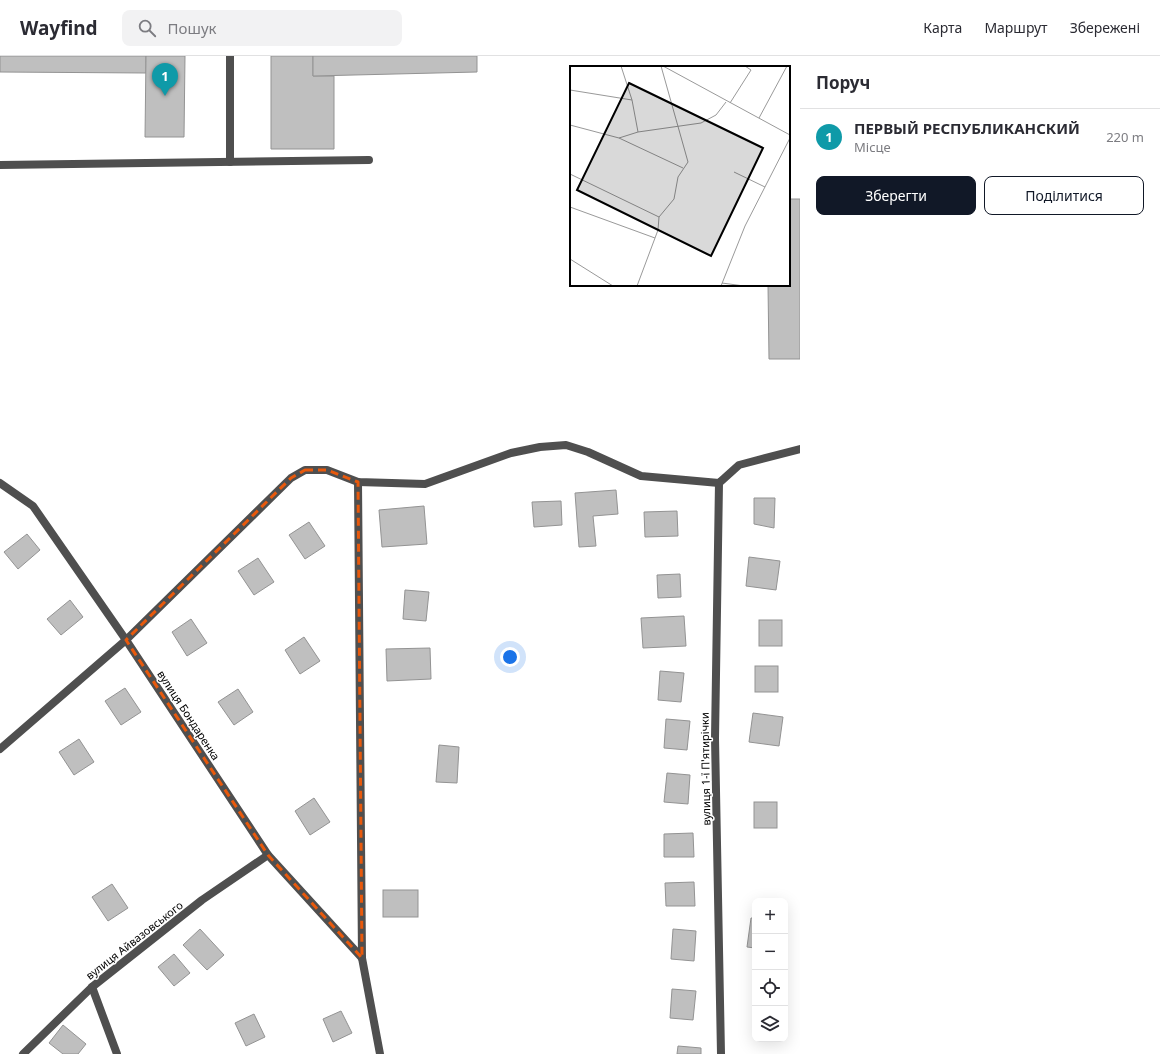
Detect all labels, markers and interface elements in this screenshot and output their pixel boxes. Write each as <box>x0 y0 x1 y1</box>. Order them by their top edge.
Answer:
search box <box>122 10 402 46</box>
text: Wayfind <box>20 15 98 41</box>
icon: search <box>136 17 158 39</box>
text: Пошук <box>168 18 217 38</box>
text: Карта <box>923 18 962 37</box>
text: Маршрут <box>984 18 1048 37</box>
text: Збережені <box>1070 18 1140 37</box>
pin: 1 <box>152 63 178 96</box>
inset map <box>570 66 790 286</box>
text: Поруч <box>816 71 870 94</box>
text: ПЕРВЫЙ РЕСПУБЛИКАНСКИЙ <box>854 118 1080 138</box>
text: 1 <box>825 128 833 146</box>
text: 220 m <box>1106 128 1144 146</box>
text: Місце <box>854 138 891 156</box>
button: Зберегти <box>816 176 976 215</box>
button: Поділитися <box>984 176 1144 215</box>
your location <box>500 647 520 667</box>
street label: вулиця Бондаренка <box>154 667 224 763</box>
street label: вулиця 1-ї П'ятирічки <box>697 712 713 826</box>
street label: вулиця Айвазовського <box>82 897 186 983</box>
map controls <box>752 898 788 1042</box>
button: + <box>752 898 788 934</box>
button: − <box>752 934 788 970</box>
button: locate <box>752 970 788 1006</box>
button: layers <box>752 1006 788 1042</box>

